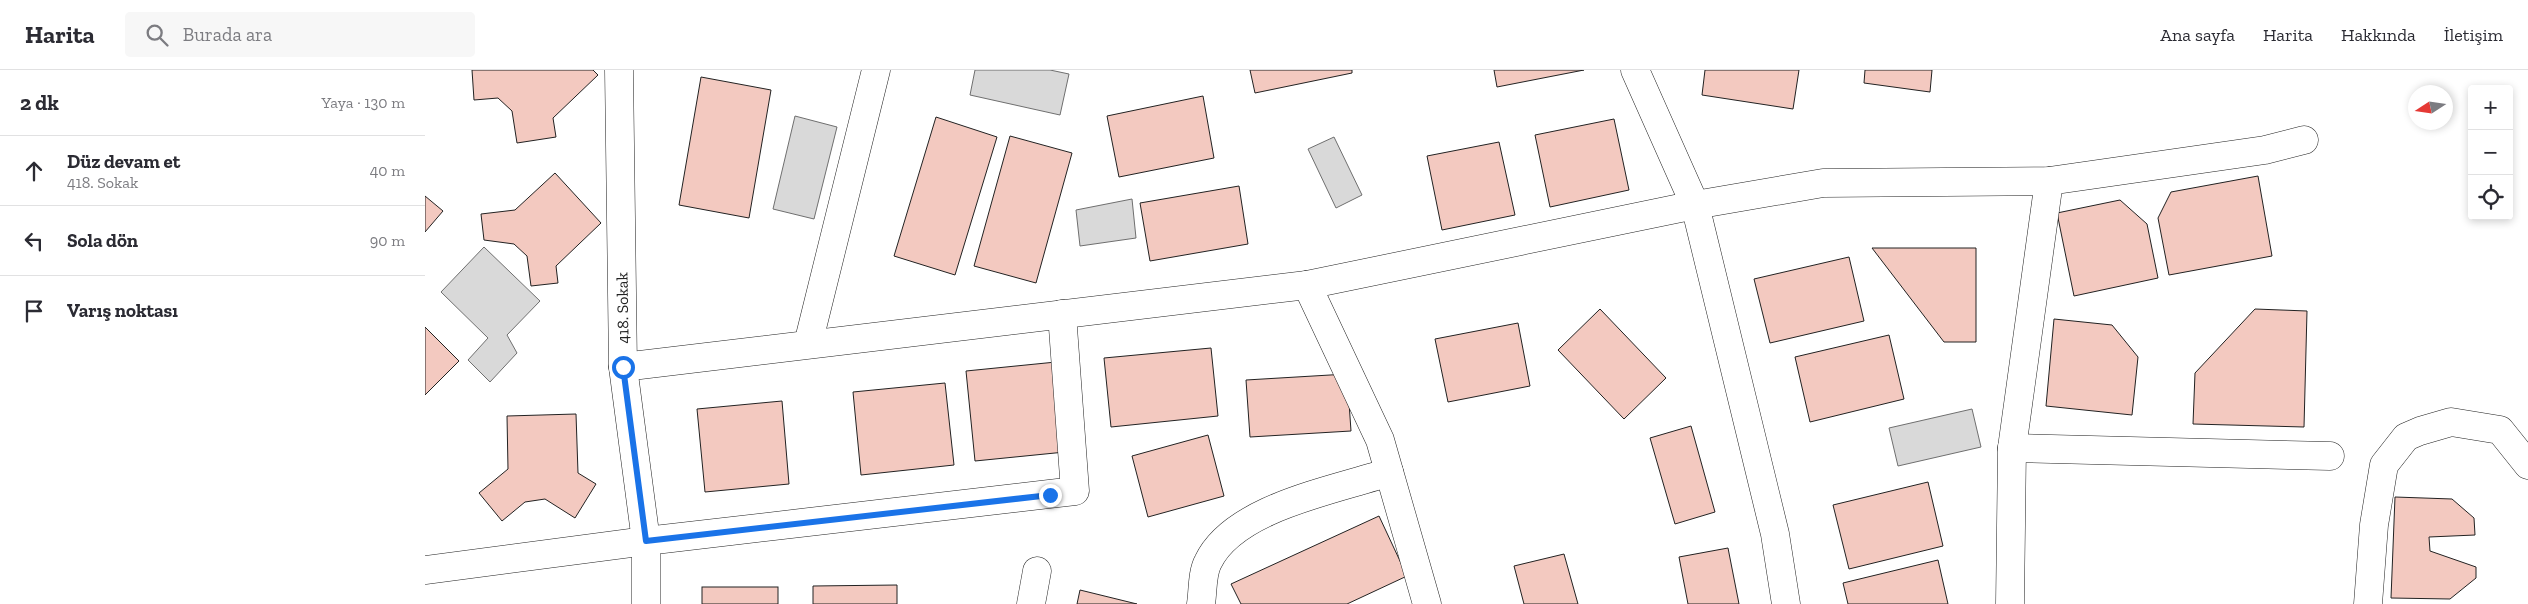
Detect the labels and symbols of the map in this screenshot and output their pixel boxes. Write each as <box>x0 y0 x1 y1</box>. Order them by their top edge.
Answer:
north arrow <box>2408 85 2453 130</box>
street label: 418. Sokak <box>612 271 633 344</box>
route start <box>612 356 635 379</box>
route end <box>1039 484 1062 507</box>

